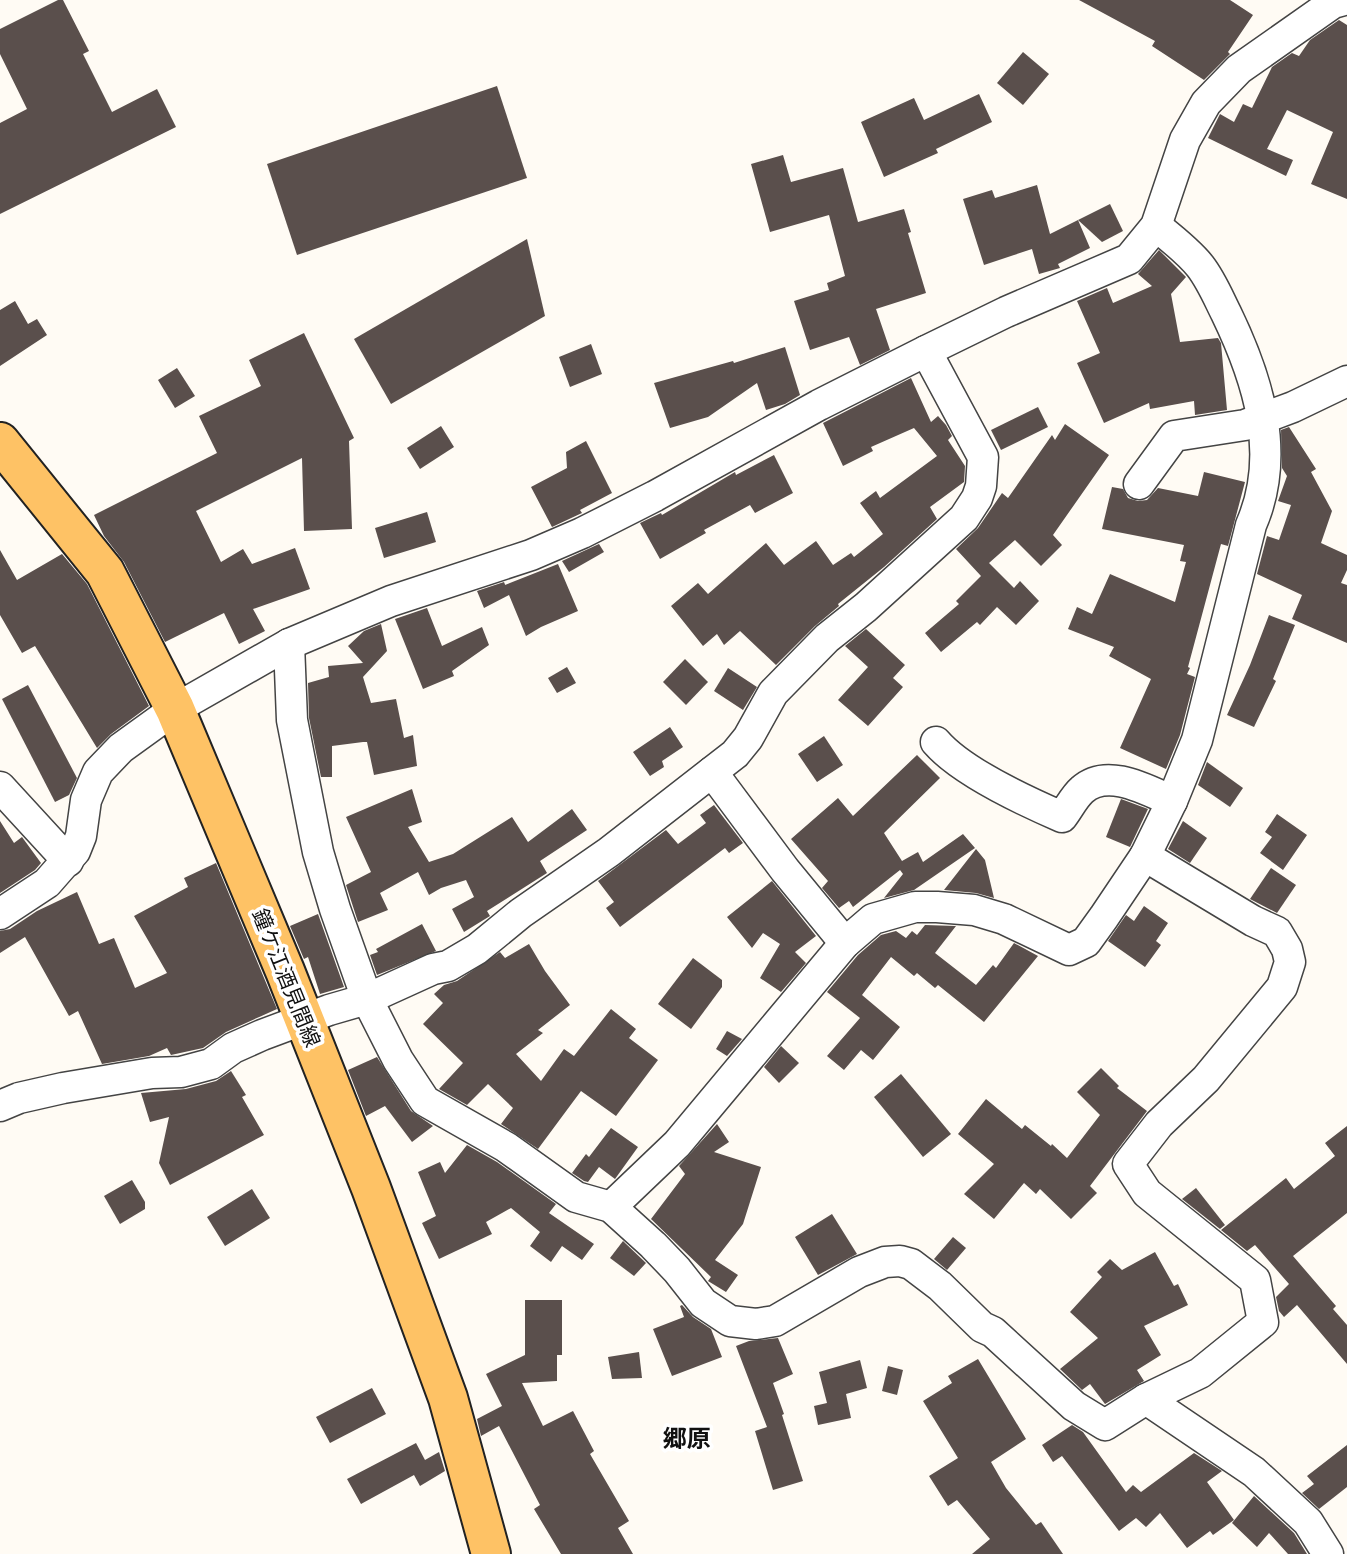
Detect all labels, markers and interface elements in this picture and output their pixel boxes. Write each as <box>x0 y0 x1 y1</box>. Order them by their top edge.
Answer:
street label: 鐘ケ江酒見間線 <box>245 904 327 1051</box>
district label: 郷原 <box>663 1422 711 1455</box>

